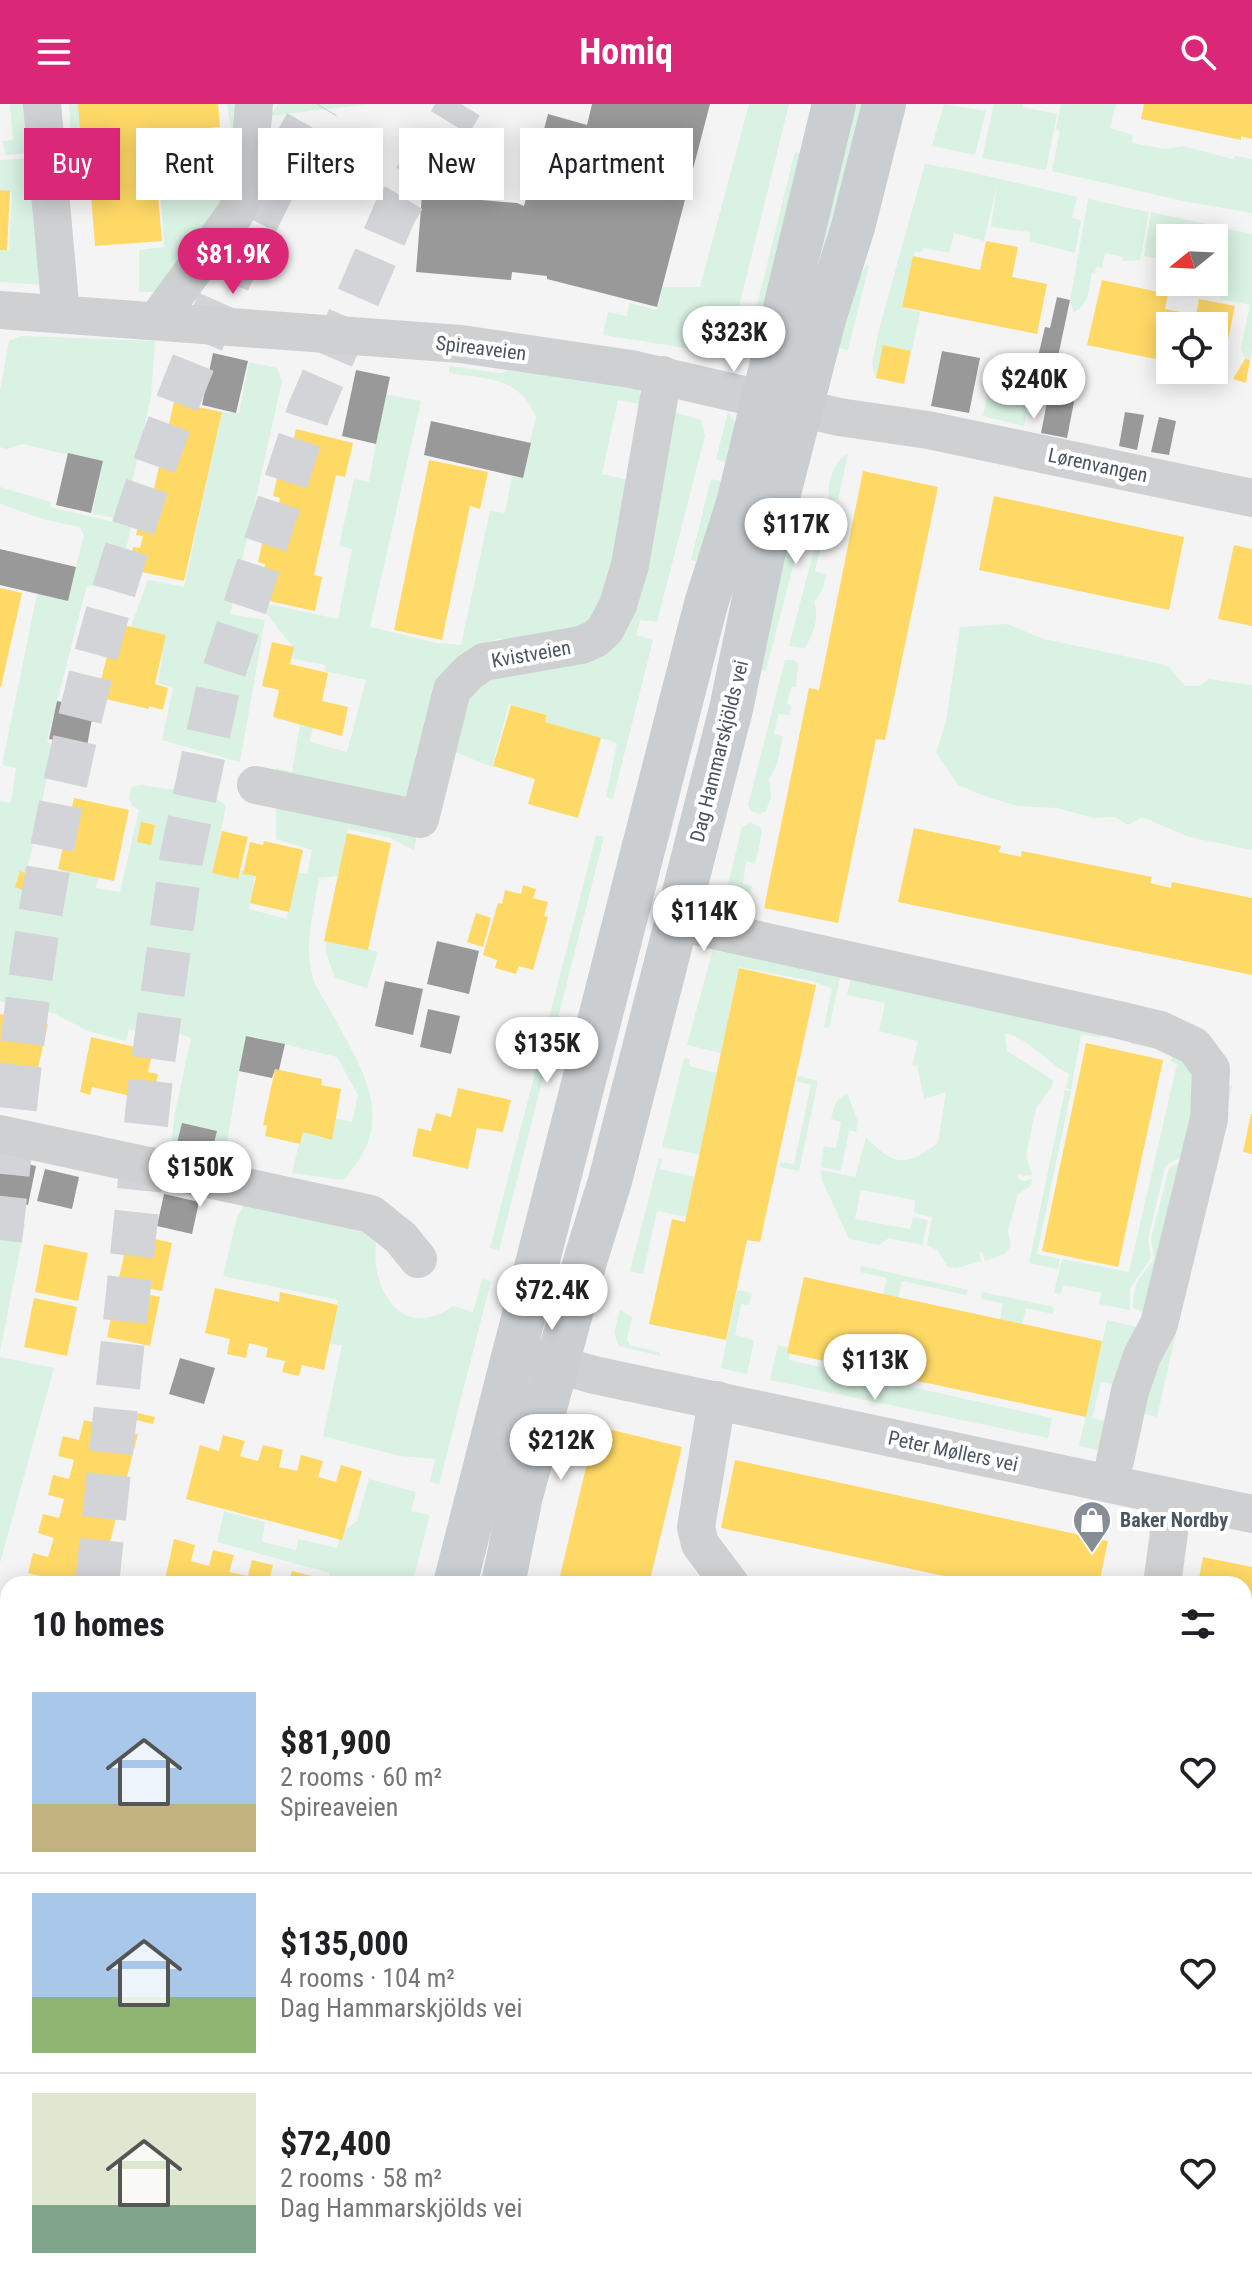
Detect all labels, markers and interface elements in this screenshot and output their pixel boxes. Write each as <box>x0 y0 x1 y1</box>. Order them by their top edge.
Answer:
icon: menu <box>32 30 76 74</box>
icon: search <box>1176 30 1220 74</box>
text: Homiq <box>579 31 673 73</box>
chip: Buy <box>24 128 120 200</box>
chip: Rent <box>136 128 242 200</box>
chip: Filters <box>258 128 383 200</box>
chip: New <box>399 128 504 200</box>
chip: Apartment <box>520 128 693 200</box>
north arrow <box>1156 224 1228 296</box>
map controls <box>1156 224 1228 384</box>
pin: $81.9K <box>168 228 298 296</box>
text: $81.9K <box>196 239 270 269</box>
pin: $323K <box>678 306 790 374</box>
button: locate <box>1156 312 1228 384</box>
text: $323K <box>701 317 767 347</box>
street label: Spireaveien <box>434 331 528 365</box>
pin: $240K <box>978 353 1090 421</box>
text: $240K <box>1001 364 1067 394</box>
street label: Lørenvangen <box>1046 443 1150 487</box>
pin: $117K <box>740 498 852 566</box>
text: $117K <box>763 509 829 539</box>
street label: Kvistveien <box>489 635 573 673</box>
street label: Dag Hammarskjölds vei <box>685 658 753 844</box>
pin: $114K <box>648 885 760 953</box>
text: $114K <box>671 896 737 926</box>
pin: $135K <box>491 1017 603 1085</box>
text: $135K <box>514 1028 580 1058</box>
pin: $150K <box>144 1141 256 1209</box>
text: $150K <box>167 1152 233 1182</box>
pin: $72.4K <box>487 1264 617 1332</box>
text: $72.4K <box>515 1275 589 1305</box>
pin: $113K <box>819 1334 931 1402</box>
text: $113K <box>842 1345 908 1375</box>
pin: $212K <box>505 1414 617 1482</box>
text: $212K <box>528 1425 594 1455</box>
street label: Peter Møllers vei <box>886 1426 1020 1476</box>
shop icon: Baker Nordby <box>1071 1499 1113 1554</box>
place label: Baker Nordby <box>1120 1508 1228 1532</box>
icon: filters <box>1176 1602 1220 1646</box>
text: 10 homes <box>32 1604 165 1644</box>
text: $81,900 <box>280 1722 391 1762</box>
icon: home <box>96 1724 192 1820</box>
icon: heart <box>1176 1750 1220 1794</box>
text: 2 rooms · 60 m² <box>280 1762 442 1792</box>
text: Spireaveien <box>280 1792 398 1822</box>
text: $135,000 <box>280 1923 409 1963</box>
icon: home <box>96 1925 192 2021</box>
icon: heart <box>1176 1951 1220 1995</box>
text: 4 rooms · 104 m² <box>280 1963 455 1993</box>
text: Dag Hammarskjölds vei <box>280 1993 522 2023</box>
text: $72,400 <box>280 2123 391 2163</box>
icon: home <box>96 2125 192 2221</box>
icon: heart <box>1176 2151 1220 2195</box>
text: 2 rooms · 58 m² <box>280 2163 442 2193</box>
text: Dag Hammarskjölds vei <box>280 2193 522 2223</box>

